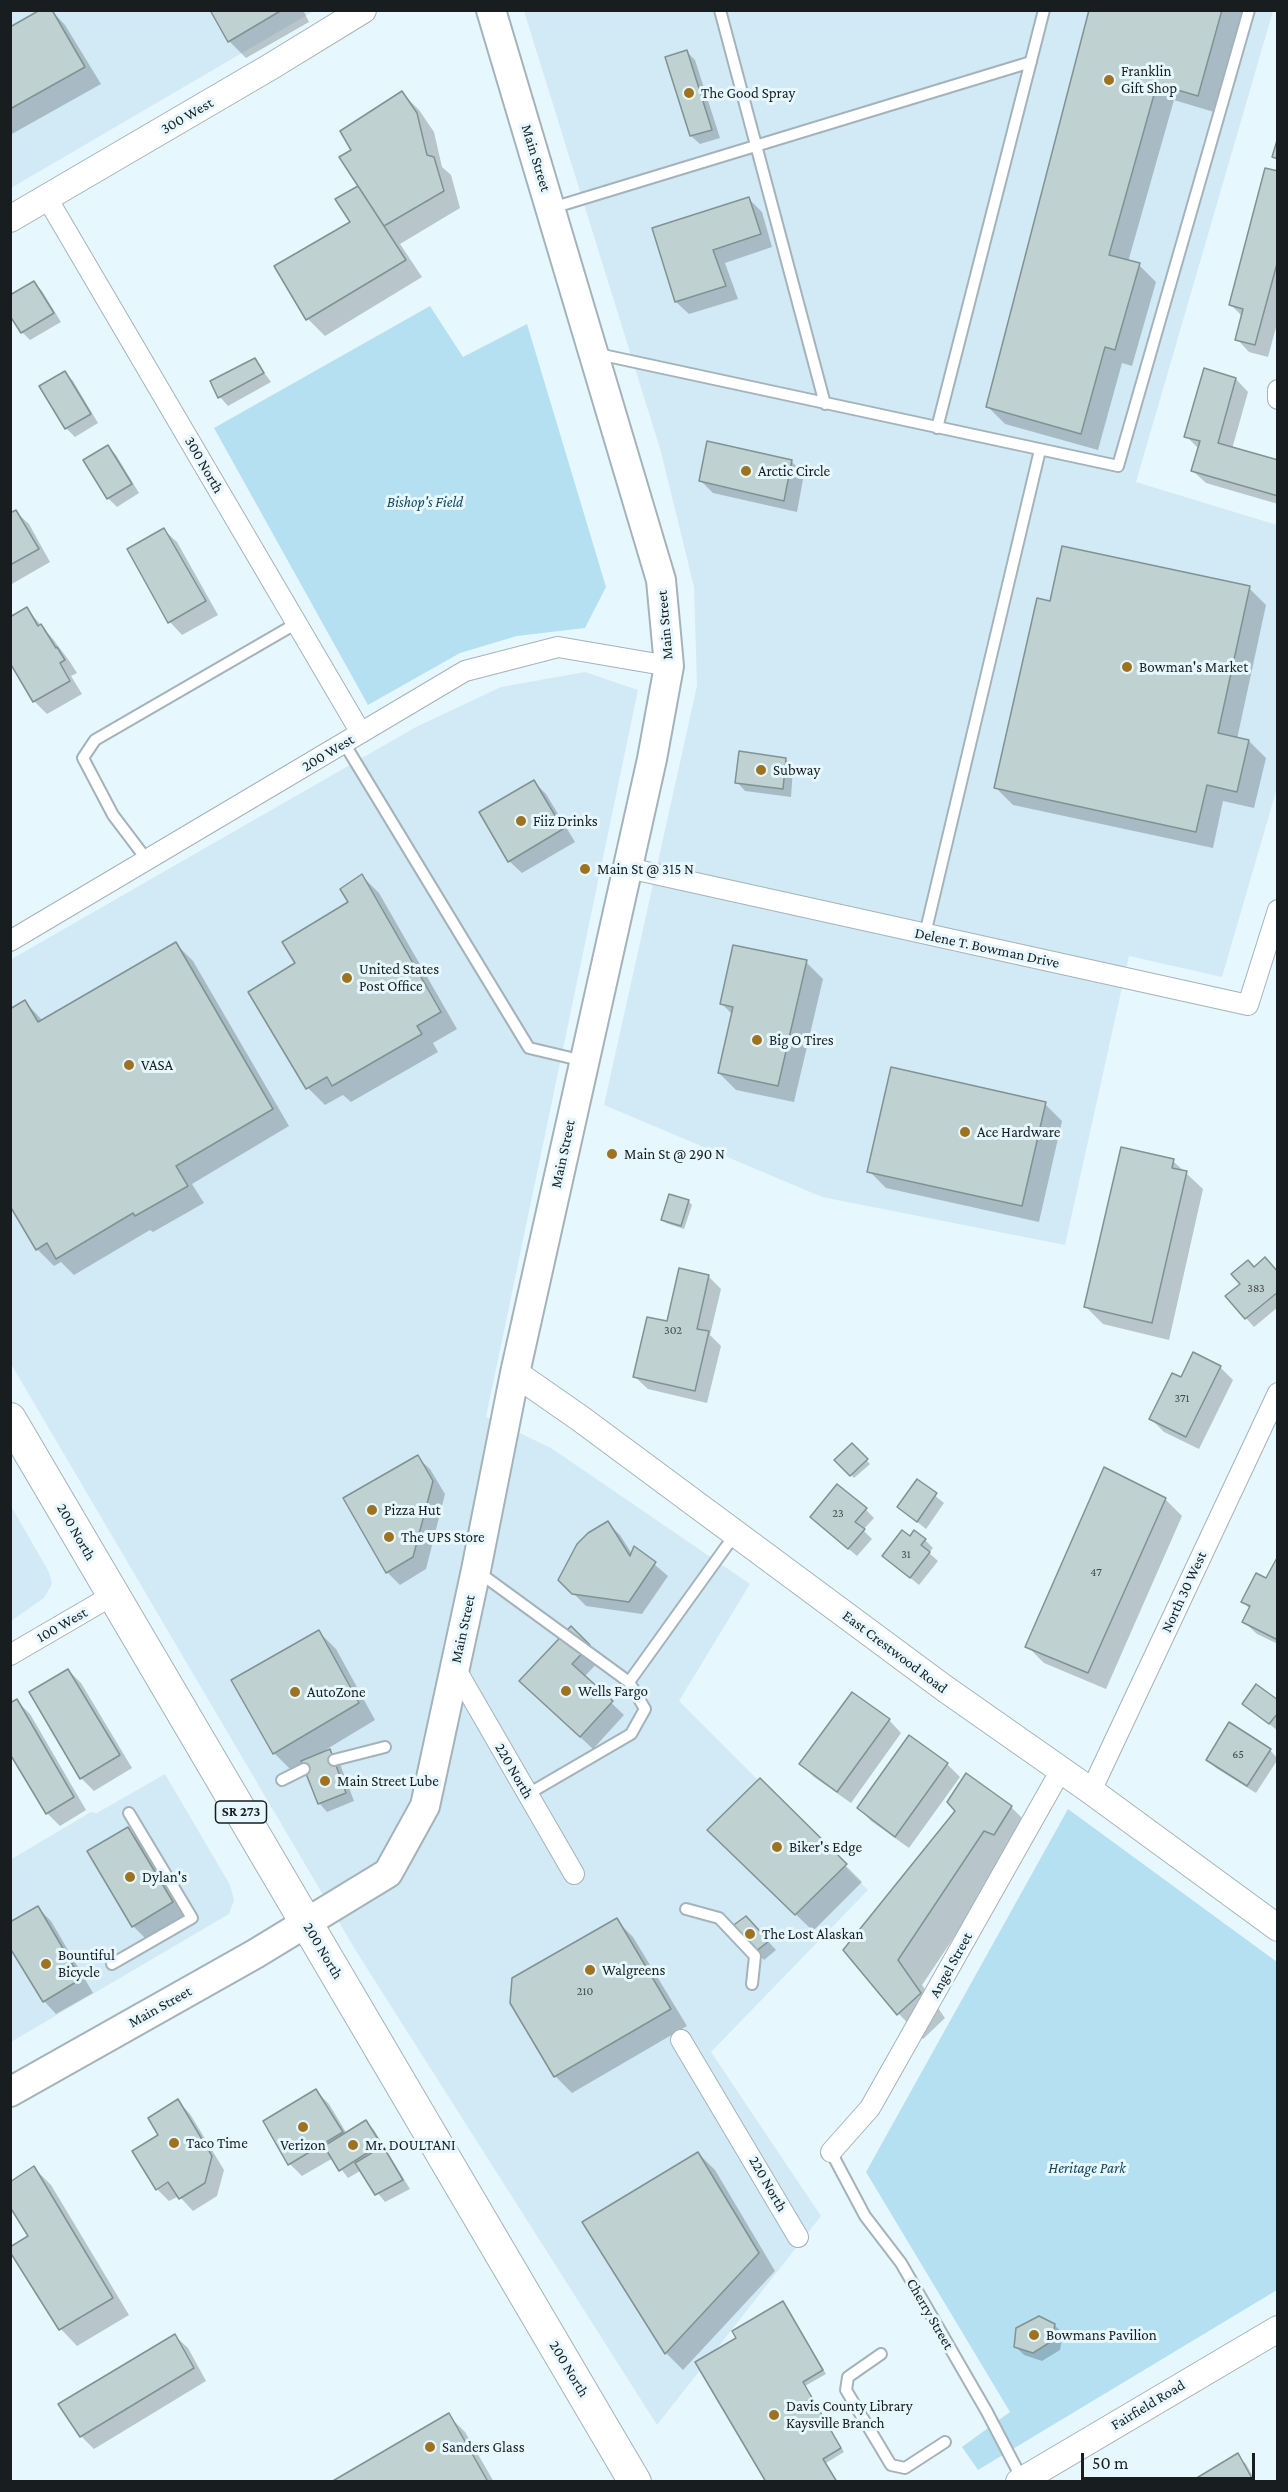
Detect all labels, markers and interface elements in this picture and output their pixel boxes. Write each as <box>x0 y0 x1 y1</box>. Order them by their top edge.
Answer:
place label: Franklin Gift Shop <box>1121 62 1177 97</box>
marker: Franklin Gift Shop <box>1102 73 1116 87</box>
place label: The Good Spray <box>701 84 795 102</box>
marker: The Good Spray <box>682 86 696 100</box>
street label: 300 West <box>158 94 216 138</box>
street label: Main Street <box>517 122 555 194</box>
street label: 300 North <box>181 433 227 497</box>
place label: Arctic Circle <box>758 462 830 480</box>
marker: Arctic Circle <box>739 464 753 478</box>
park label: Bishop's Field <box>387 493 463 511</box>
street label: Main Street <box>653 590 677 660</box>
place label: Bowman's Market <box>1139 658 1248 676</box>
marker: Bowman's Market <box>1120 660 1134 674</box>
street label: 200 West <box>299 730 357 776</box>
place label: Subway <box>773 761 820 779</box>
marker: Subway <box>754 763 768 777</box>
place label: Fiiz Drinks <box>533 812 598 830</box>
marker: Fiiz Drinks <box>514 814 528 828</box>
place label: Main St @ 315 N <box>597 860 694 878</box>
marker: Main St @ 315 N <box>578 862 592 876</box>
street label: Delene T. Bowman Drive <box>913 924 1061 972</box>
place label: United States Post Office <box>359 960 439 995</box>
marker: United States Post Office <box>340 971 354 985</box>
place label: Big O Tires <box>769 1031 834 1049</box>
marker: Big O Tires <box>750 1033 764 1047</box>
place label: VASA <box>141 1056 173 1074</box>
marker: VASA <box>122 1058 136 1072</box>
street label: Main Street <box>547 1118 579 1190</box>
place label: Ace Hardware <box>977 1123 1060 1141</box>
marker: Ace Hardware <box>958 1125 972 1139</box>
place label: Main St @ 290 N <box>624 1145 725 1163</box>
marker: Main St @ 290 N <box>605 1147 619 1161</box>
house number: 383 <box>1247 1281 1265 1295</box>
house number: 302 <box>664 1323 682 1337</box>
house number: 371 <box>1174 1391 1190 1405</box>
street label: 200 North <box>53 1500 99 1564</box>
place label: Pizza Hut <box>384 1501 441 1519</box>
marker: Pizza Hut <box>365 1503 379 1517</box>
house number: 23 <box>832 1506 844 1520</box>
place label: The UPS Store <box>401 1528 485 1546</box>
marker: The UPS Store <box>382 1530 396 1544</box>
house number: 31 <box>901 1547 911 1561</box>
street label: North 30 West <box>1157 1549 1211 1635</box>
house number: 47 <box>1090 1565 1102 1579</box>
street label: Main Street <box>447 1593 479 1665</box>
street label: 100 West <box>34 1603 90 1647</box>
street label: East Crestwood Road <box>839 1607 951 1697</box>
place label: Wells Fargo <box>578 1682 648 1700</box>
place label: AutoZone <box>307 1683 366 1701</box>
marker: Wells Fargo <box>559 1684 573 1698</box>
marker: AutoZone <box>288 1685 302 1699</box>
street label: 220 North <box>491 1740 537 1802</box>
house number: 65 <box>1232 1747 1244 1761</box>
place label: Main Street Lube <box>337 1772 439 1790</box>
marker: Main Street Lube <box>318 1774 332 1788</box>
road number: SR 273 <box>216 1801 266 1823</box>
place label: Biker's Edge <box>789 1838 862 1856</box>
marker: Biker's Edge <box>770 1840 784 1854</box>
place label: Dylan's <box>142 1868 187 1886</box>
marker: Dylan's <box>123 1870 137 1884</box>
street label: 200 North <box>299 1920 347 1982</box>
place label: The Lost Alaskan <box>762 1925 864 1943</box>
marker: The Lost Alaskan <box>743 1927 757 1941</box>
street label: Angel Street <box>926 1929 976 2001</box>
place label: Bountiful Bicycle <box>58 1946 115 1981</box>
marker: Bountiful Bicycle <box>39 1957 53 1971</box>
place label: Walgreens <box>602 1961 665 1979</box>
marker: Walgreens <box>583 1963 597 1977</box>
street label: Main Street <box>125 1982 195 2032</box>
house number: 210 <box>577 1984 593 1998</box>
marker: Verizon <box>296 2120 310 2134</box>
place label: Taco Time <box>186 2134 248 2152</box>
marker: Taco Time <box>167 2136 181 2150</box>
place label: Verizon <box>280 2136 326 2154</box>
place label: Mr. DOULTANI <box>365 2136 456 2154</box>
marker: Mr. DOULTANI <box>346 2138 360 2152</box>
street label: 220 North <box>745 2153 791 2215</box>
park label: Heritage Park <box>1048 2159 1126 2177</box>
street label: Cherry Street <box>902 2275 958 2353</box>
place label: Bowmans Pavilion <box>1046 2326 1157 2344</box>
marker: Bowmans Pavilion <box>1027 2328 1041 2342</box>
street label: 200 North <box>545 2338 593 2400</box>
street label: Fairfield Road <box>1108 2376 1188 2434</box>
place label: Davis County Library Kaysville Branch <box>786 2397 913 2432</box>
marker: Davis County Library Kaysville Branch <box>767 2408 781 2422</box>
place label: Sanders Glass <box>442 2438 525 2456</box>
marker: Sanders Glass <box>423 2440 437 2454</box>
scale bar <box>1084 2441 1258 2479</box>
text: 50 m <box>1092 2453 1129 2473</box>

